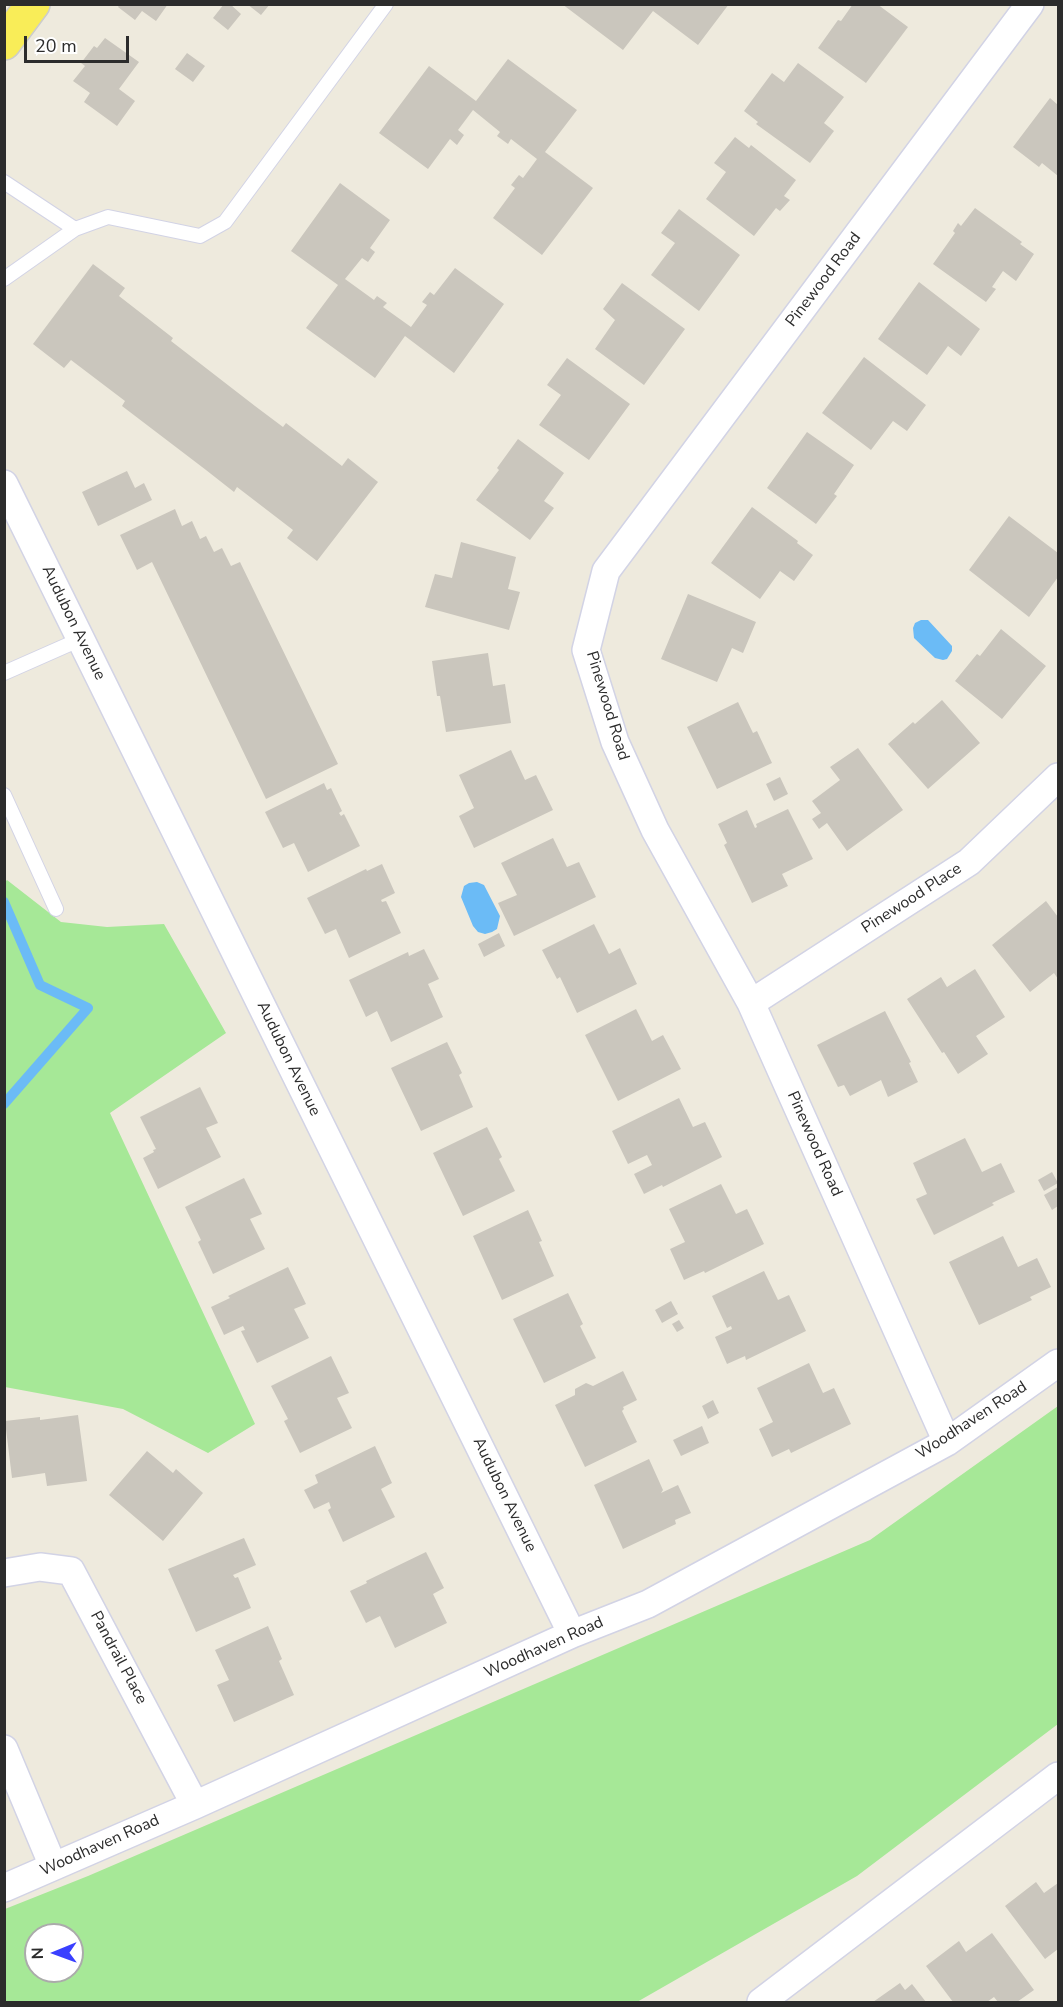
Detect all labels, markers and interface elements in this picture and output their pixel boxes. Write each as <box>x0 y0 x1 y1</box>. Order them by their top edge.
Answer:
scale bar <box>27 24 132 62</box>
text: 20 m <box>35 34 77 58</box>
street label: Pinewood Road <box>782 229 866 331</box>
street label: Audubon Avenue <box>37 563 109 683</box>
street label: Pinewood Road <box>581 649 633 763</box>
street label: Pinewood Place <box>859 860 965 938</box>
street label: Audubon Avenue <box>252 999 324 1119</box>
street label: Pinewood Road <box>782 1088 846 1200</box>
street label: Woodhaven Road <box>913 1378 1031 1464</box>
street label: Audubon Avenue <box>468 1435 540 1555</box>
street label: Pandrail Place <box>85 1608 151 1708</box>
street label: Woodhaven Road <box>481 1613 607 1683</box>
street label: Woodhaven Road <box>37 1811 163 1881</box>
north arrow <box>24 1923 84 1983</box>
text: N <box>27 1947 49 1959</box>

